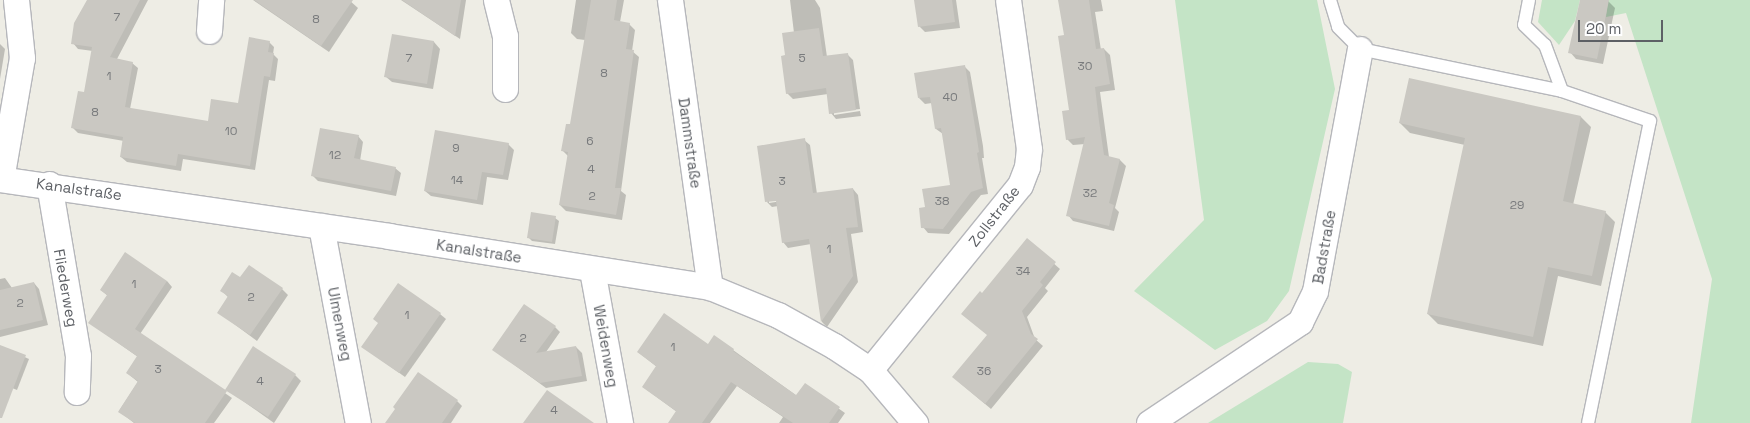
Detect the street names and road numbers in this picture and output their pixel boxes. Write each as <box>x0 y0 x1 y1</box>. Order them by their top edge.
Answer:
street label: Dammstraße <box>675 97 705 189</box>
street label: Kanalstraße <box>35 174 123 204</box>
street label: Zollstraße <box>965 182 1023 250</box>
street label: Badstraße <box>1309 209 1339 285</box>
street label: Kanalstraße <box>435 235 523 267</box>
street label: Fliederweg <box>50 248 82 328</box>
street label: Ulmenweg <box>324 285 356 363</box>
street label: Weidenweg <box>590 303 622 389</box>

